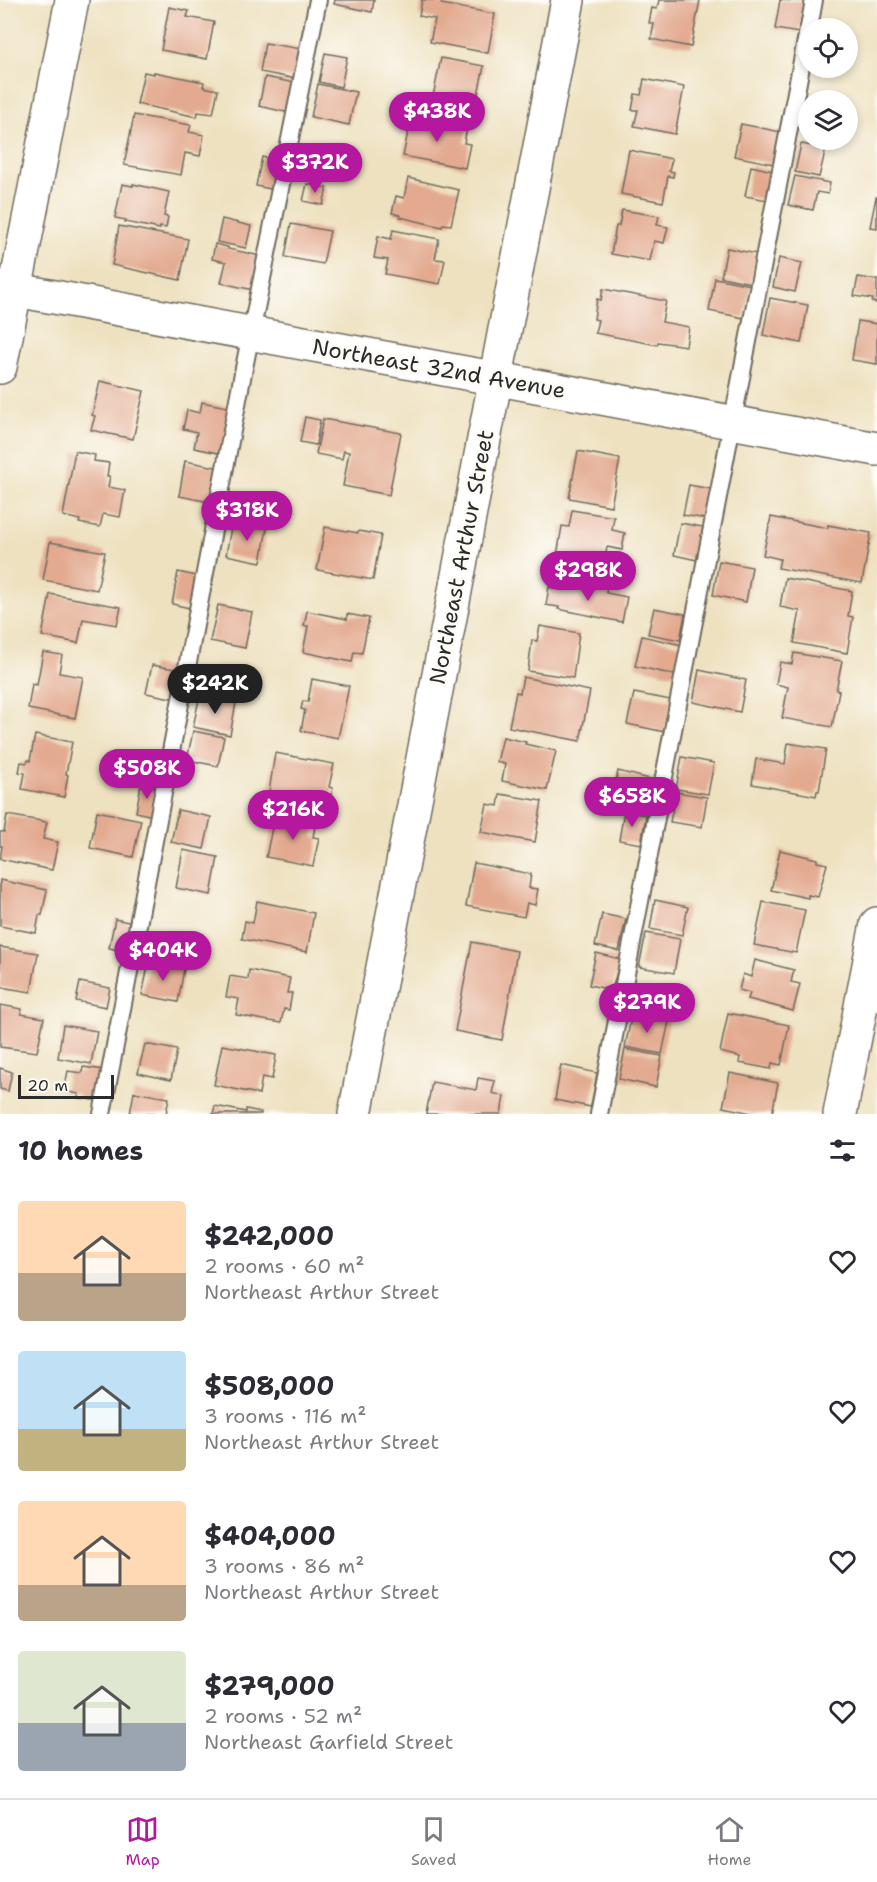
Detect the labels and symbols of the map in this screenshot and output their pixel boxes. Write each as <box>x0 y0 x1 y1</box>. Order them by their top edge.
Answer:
pin: $438K <box>395 92 479 143</box>
pin: $372K <box>273 143 357 194</box>
street label: Northeast 32nd Avenue <box>310 332 568 405</box>
street label: Northeast Arthur Street <box>423 427 500 687</box>
pin: $318K <box>205 491 289 542</box>
pin: $298K <box>546 551 630 602</box>
pin: $242K <box>173 664 257 715</box>
pin: $508K <box>105 749 189 800</box>
pin: $658K <box>590 777 674 828</box>
pin: $216K <box>251 790 335 841</box>
pin: $404K <box>121 931 205 982</box>
pin: $279K <box>605 983 689 1034</box>
scale bar <box>18 1072 114 1100</box>

